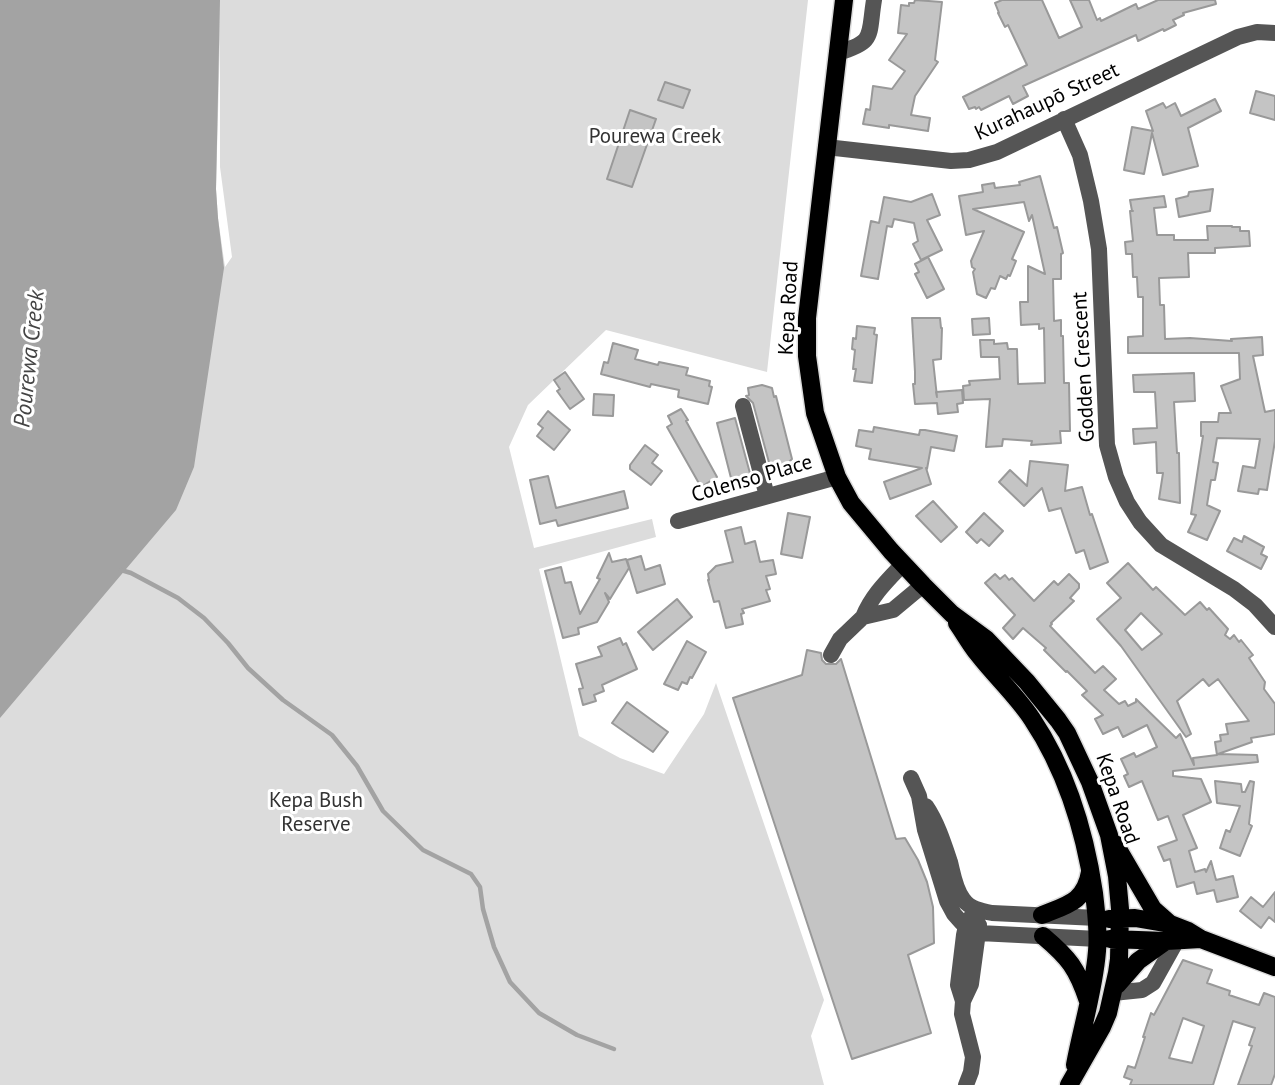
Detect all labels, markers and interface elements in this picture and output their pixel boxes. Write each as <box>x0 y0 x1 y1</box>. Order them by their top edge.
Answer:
street label: Kurahaupō Street <box>971 58 1123 146</box>
park label: Pourewa Creek <box>589 124 721 150</box>
street label: Kepa Road <box>774 260 804 356</box>
water label: Pourewa Creek <box>9 289 51 429</box>
street label: Godden Crescent <box>1067 291 1101 443</box>
street label: Colenso Place <box>689 450 815 508</box>
street label: Kepa Road <box>1090 750 1144 848</box>
park label: Kepa Bush Reserve <box>269 788 363 838</box>

